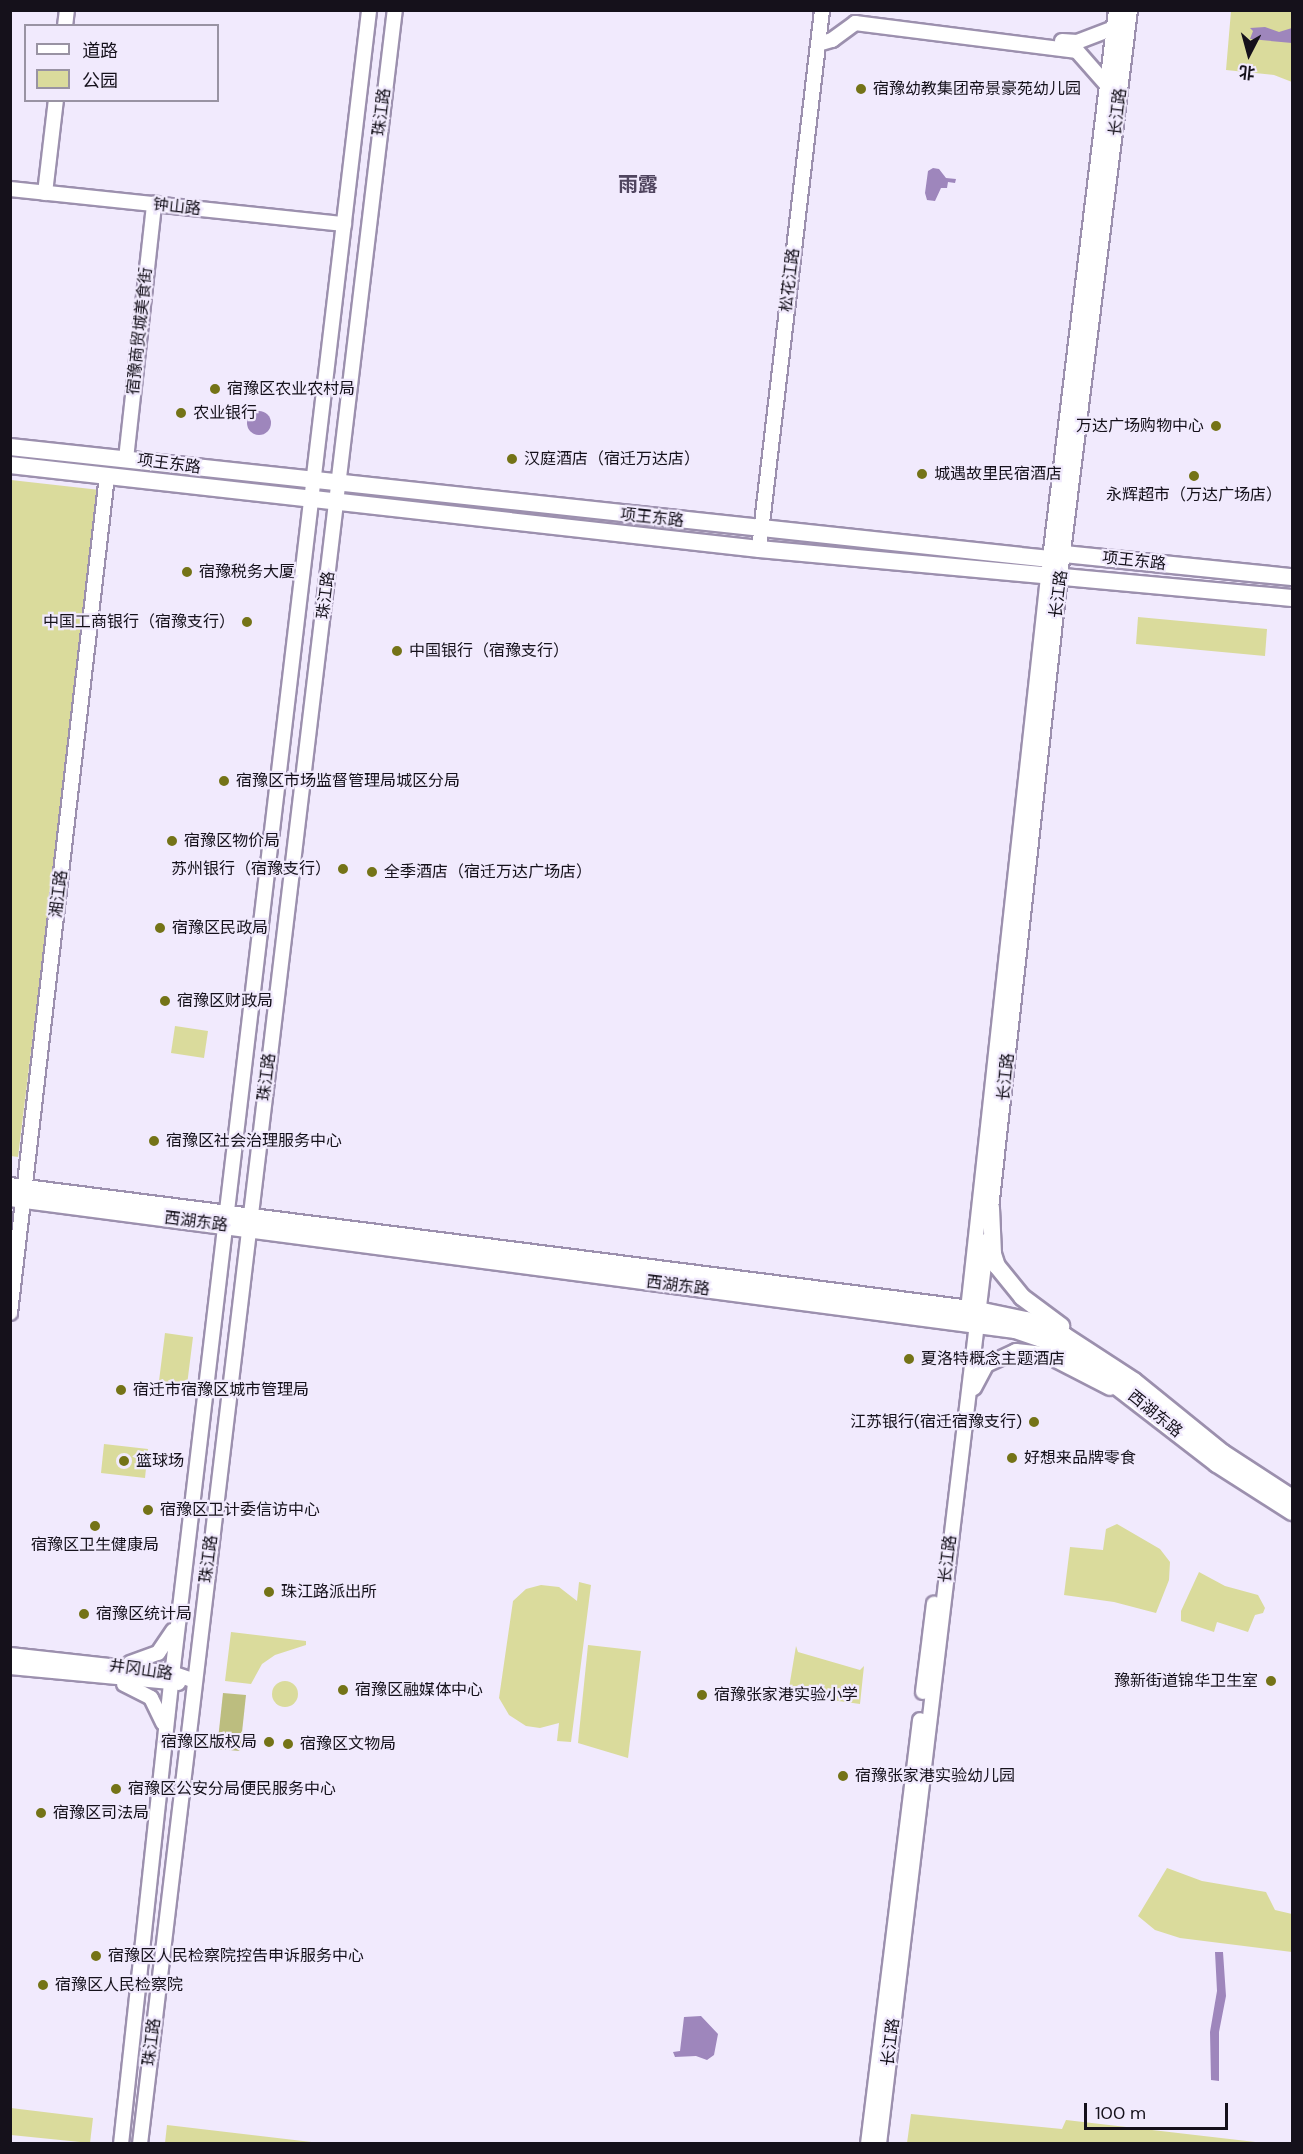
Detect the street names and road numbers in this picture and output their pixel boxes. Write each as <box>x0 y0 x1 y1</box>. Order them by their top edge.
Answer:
street label: 珠江路 <box>370 87 394 137</box>
street label: 长江路 <box>1106 87 1130 137</box>
street label: 钟山路 <box>152 195 202 219</box>
street label: 松花江路 <box>777 247 803 313</box>
street label: 宿豫商贸城美食街 <box>124 266 156 396</box>
street label: 项王东路 <box>136 451 202 477</box>
street label: 项王东路 <box>619 505 685 531</box>
street label: 项王东路 <box>1101 548 1167 574</box>
street label: 长江路 <box>1047 569 1071 619</box>
street label: 珠江路 <box>314 570 338 620</box>
street label: 湘江路 <box>47 869 71 919</box>
street label: 珠江路 <box>255 1052 279 1102</box>
street label: 长江路 <box>994 1052 1018 1102</box>
street label: 西湖东路 <box>163 1209 229 1235</box>
street label: 西湖东路 <box>645 1273 711 1299</box>
street label: 西湖东路 <box>1124 1386 1186 1442</box>
street label: 珠江路 <box>197 1534 221 1584</box>
street label: 长江路 <box>936 1534 960 1584</box>
street label: 井冈山路 <box>108 1656 174 1684</box>
street label: 珠江路 <box>140 2017 164 2067</box>
street label: 长江路 <box>879 2017 903 2067</box>

